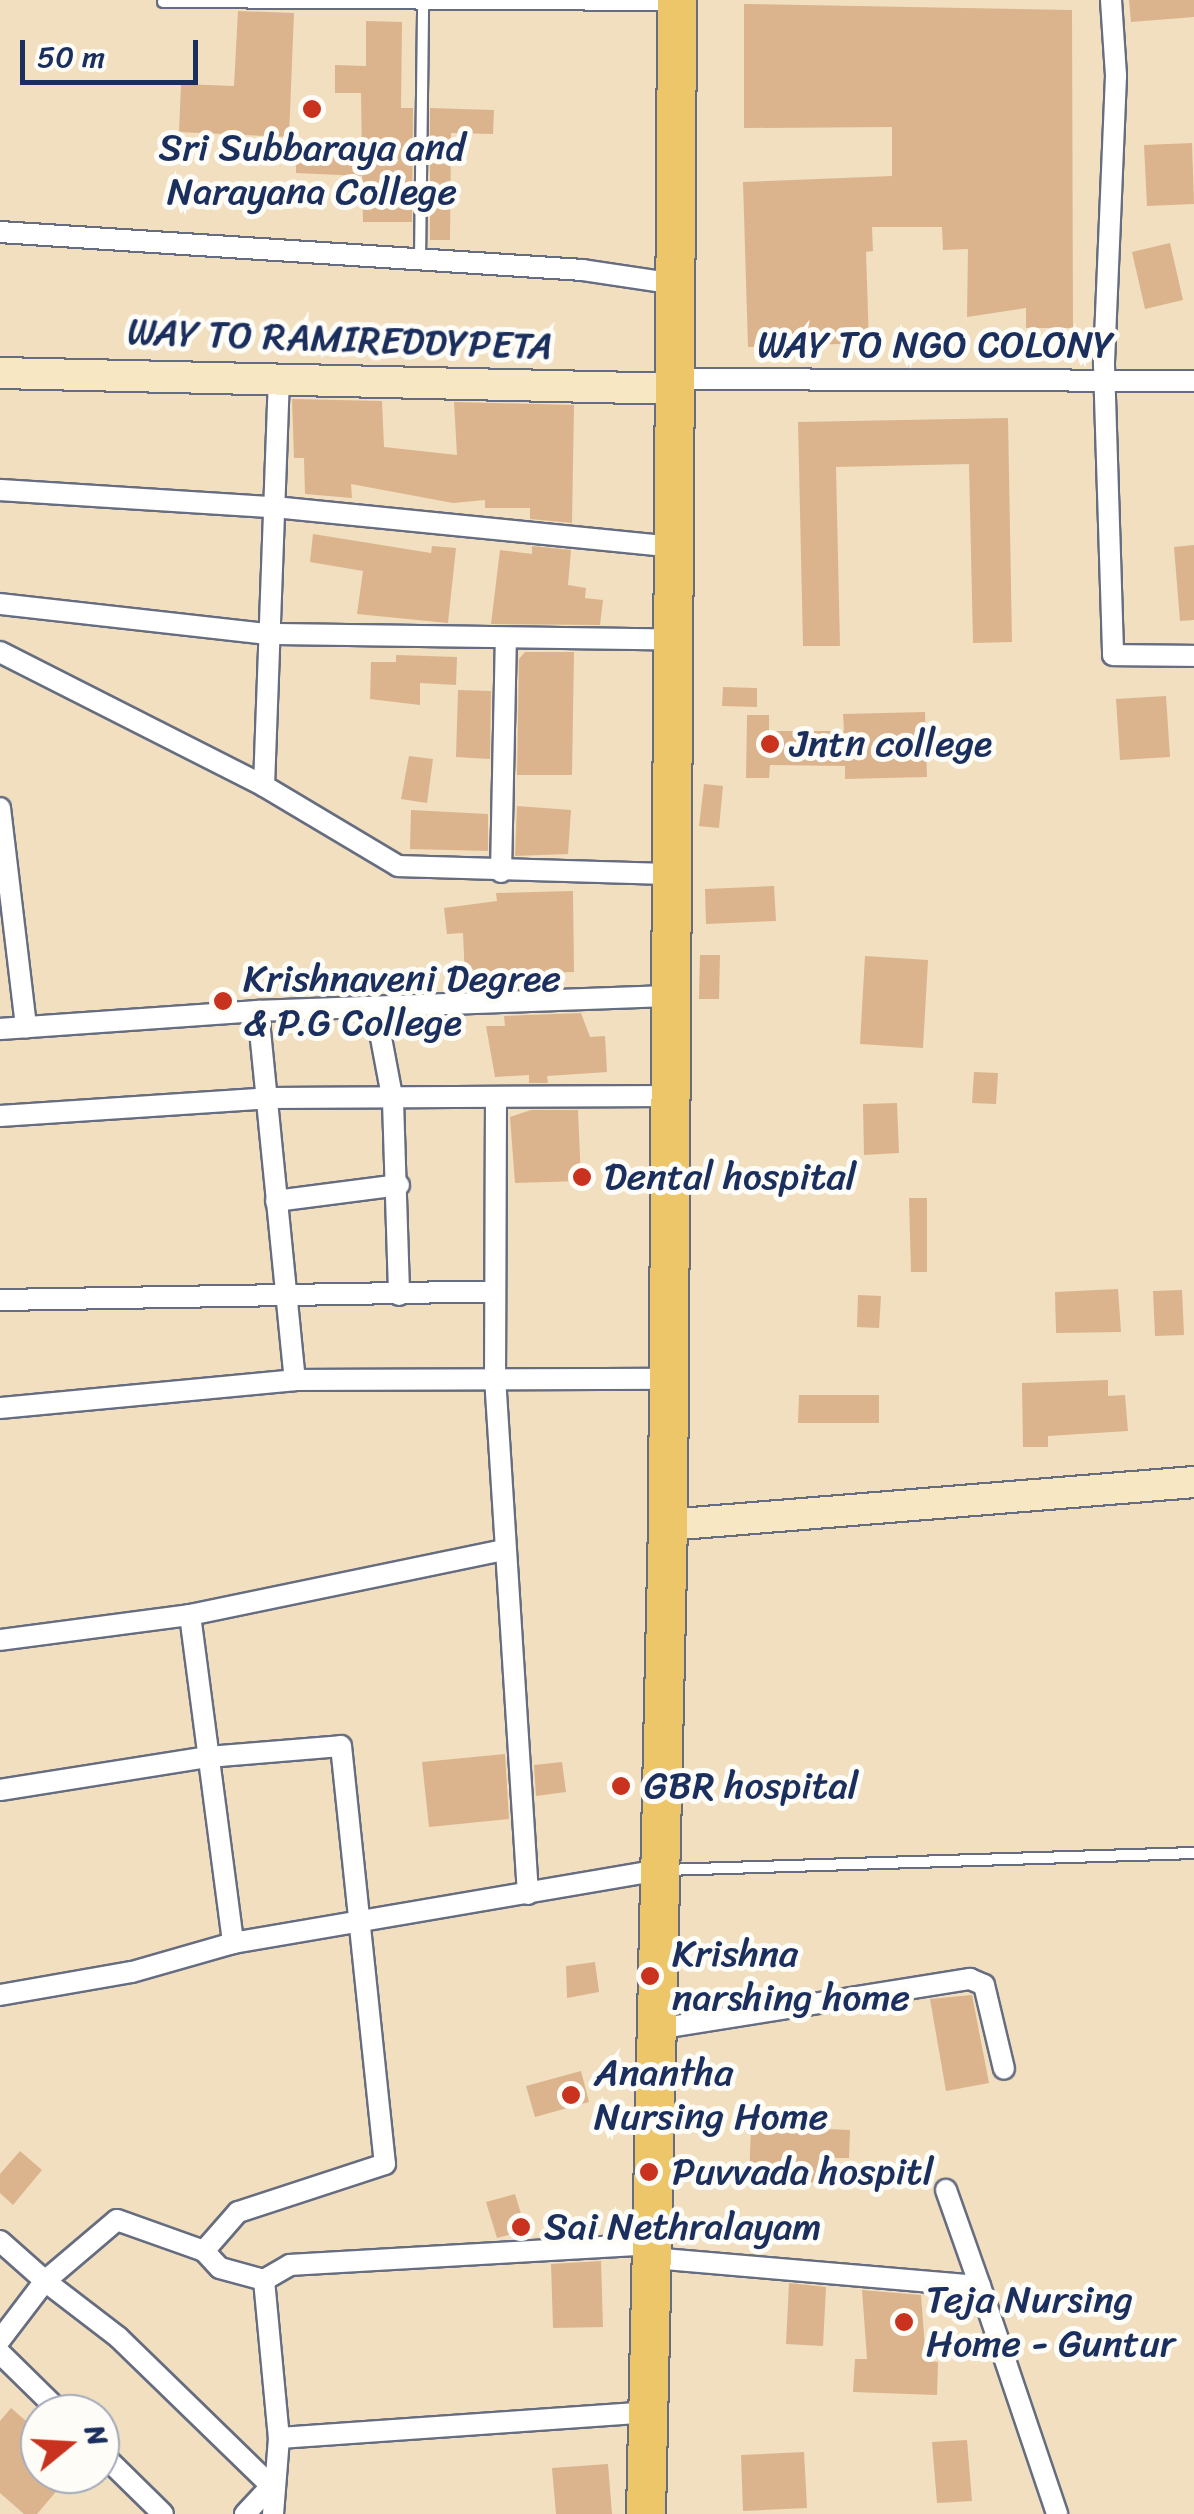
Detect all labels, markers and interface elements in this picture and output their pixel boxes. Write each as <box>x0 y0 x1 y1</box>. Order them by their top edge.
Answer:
scale bar <box>25 20 202 82</box>
text: 50 m <box>37 30 105 84</box>
marker: Sri Subbaraya and Narayana College <box>301 98 323 120</box>
place label: Sri Subbaraya and Narayana College <box>158 125 466 214</box>
street label: WAY TO RAMIREDDYPETA <box>128 309 552 369</box>
street label: WAY TO NGO COLONY <box>756 322 1116 368</box>
place label: Jntn college <box>790 721 992 767</box>
marker: Jntn college <box>759 733 781 755</box>
place label: Krishnaveni Degree & P.G College <box>243 956 561 1046</box>
marker: Krishnaveni Degree & P.G College <box>212 990 234 1012</box>
place label: Dental hospital <box>604 1154 857 1200</box>
marker: Dental hospital <box>569 1164 595 1190</box>
place label: GBR hospital <box>644 1763 858 1809</box>
marker: GBR hospital <box>608 1773 634 1799</box>
place label: Krishna narshing home <box>672 1931 911 2020</box>
marker: Krishna narshing home <box>637 1963 663 1989</box>
place label: Anantha Nursing Home <box>594 2050 829 2140</box>
marker: Anantha Nursing Home <box>558 2082 584 2108</box>
place label: Puvvada hospitl <box>672 2149 934 2195</box>
marker: Puvvada hospitl <box>636 2159 662 2185</box>
place label: Sai Nethralayam <box>544 2204 822 2250</box>
marker: Sai Nethralayam <box>508 2214 534 2240</box>
place label: Teja Nursing Home - Guntur <box>926 2277 1175 2366</box>
marker: Teja Nursing Home - Guntur <box>891 2309 917 2335</box>
north arrow <box>20 2394 120 2494</box>
text: N <box>71 2418 123 2452</box>

